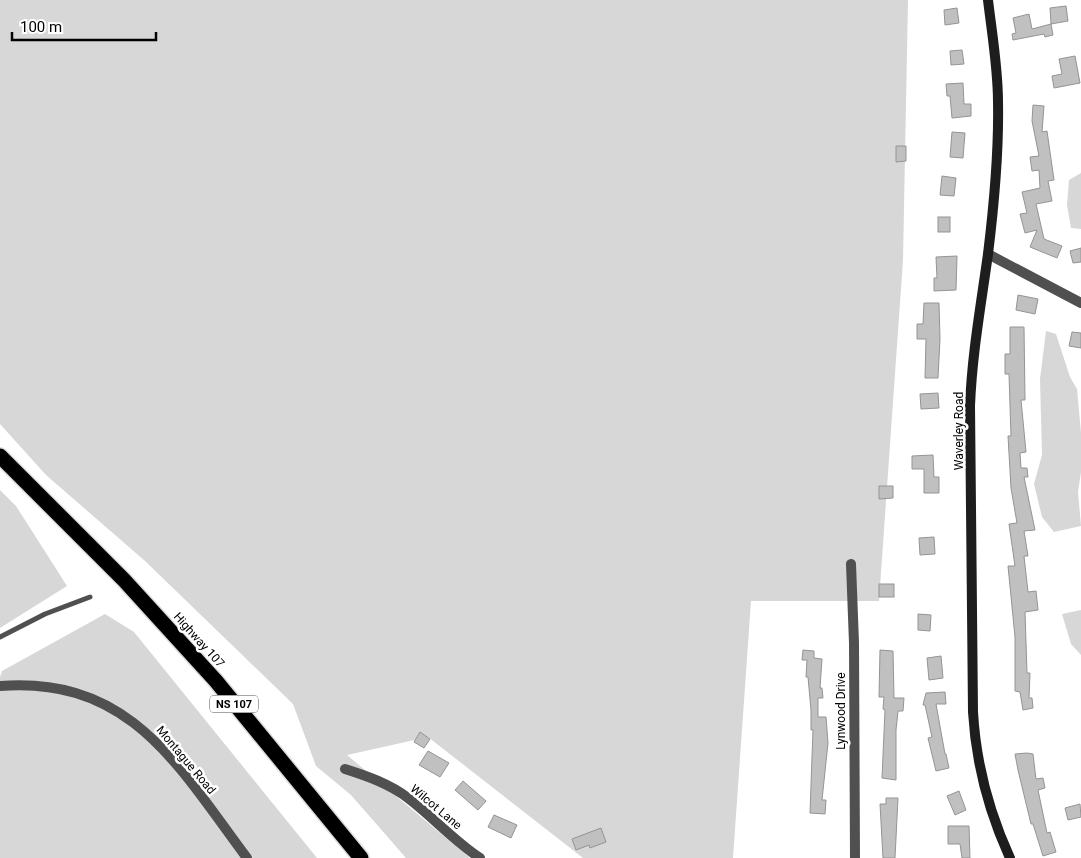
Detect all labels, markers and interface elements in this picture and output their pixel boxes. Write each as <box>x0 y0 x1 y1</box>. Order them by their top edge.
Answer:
scale bar <box>12 10 156 42</box>
text: 100 m <box>20 18 62 36</box>
street label: Waverley Road <box>952 392 966 470</box>
street label: Highway 107 <box>171 610 228 671</box>
street label: Lynwood Drive <box>834 672 848 750</box>
road number: NS 107 <box>210 696 258 712</box>
street label: Montague Road <box>153 723 219 797</box>
street label: Wilcot Lane <box>408 782 464 832</box>

